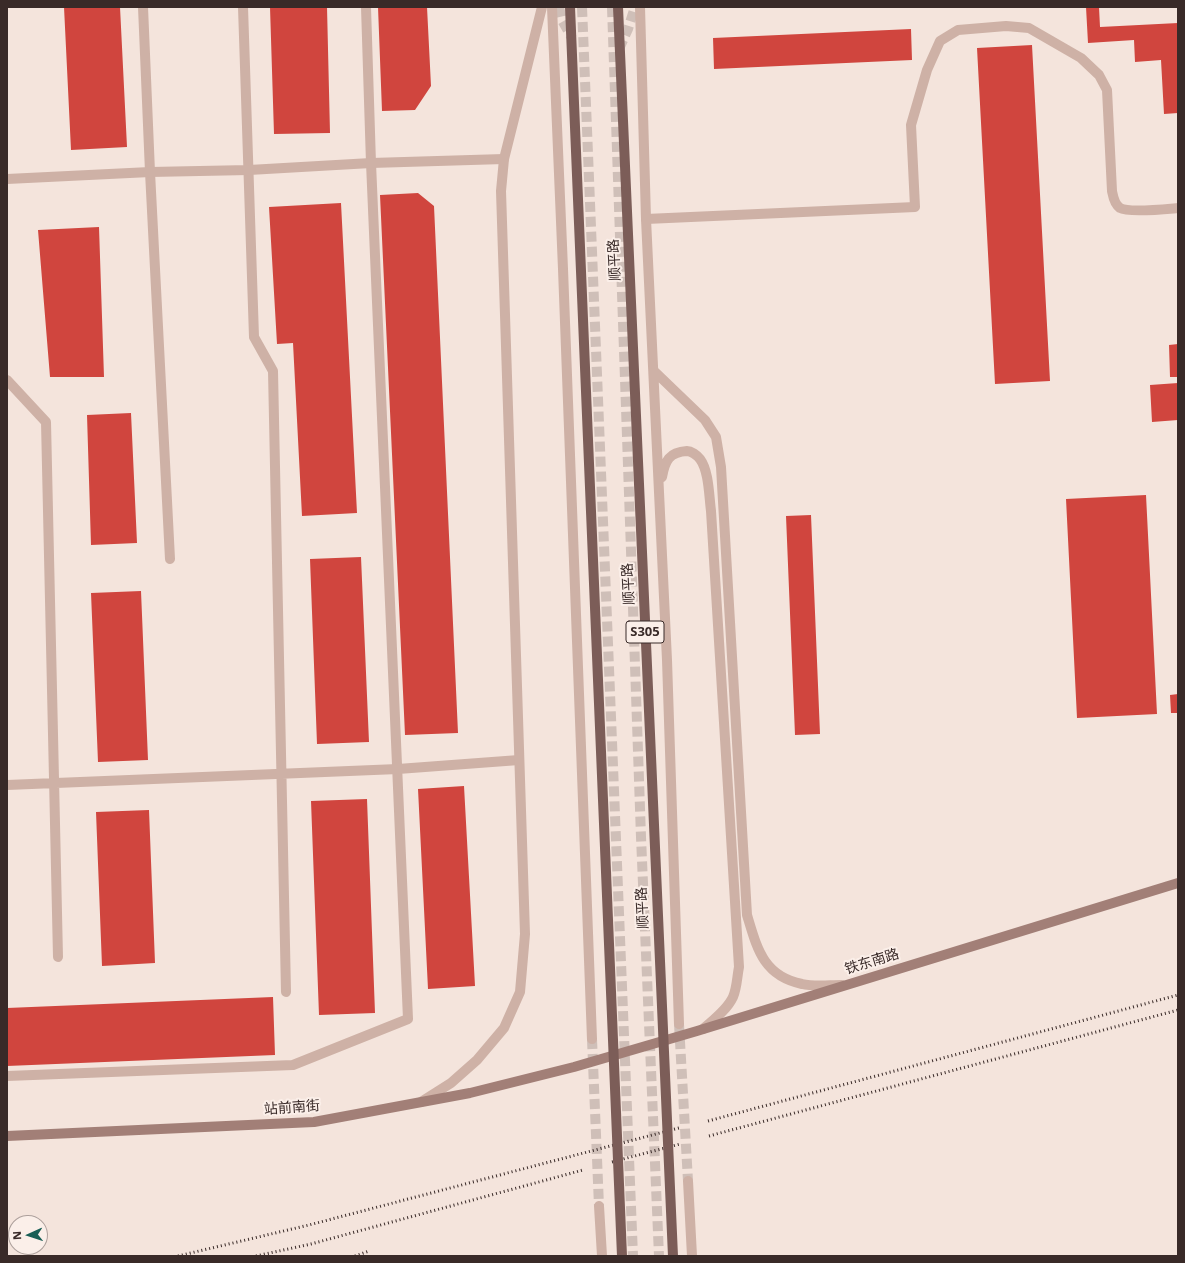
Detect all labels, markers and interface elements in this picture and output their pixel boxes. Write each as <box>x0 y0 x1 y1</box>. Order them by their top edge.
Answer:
street label: 顺平路 <box>606 239 624 281</box>
street label: 顺平路 <box>620 563 638 605</box>
road number: S305 <box>626 621 664 643</box>
street label: 顺平路 <box>634 887 652 929</box>
street label: 铁东南路 <box>843 946 901 978</box>
street label: 站前南街 <box>263 1098 321 1118</box>
north arrow <box>8 1215 48 1255</box>
text: N <box>9 1231 24 1240</box>

